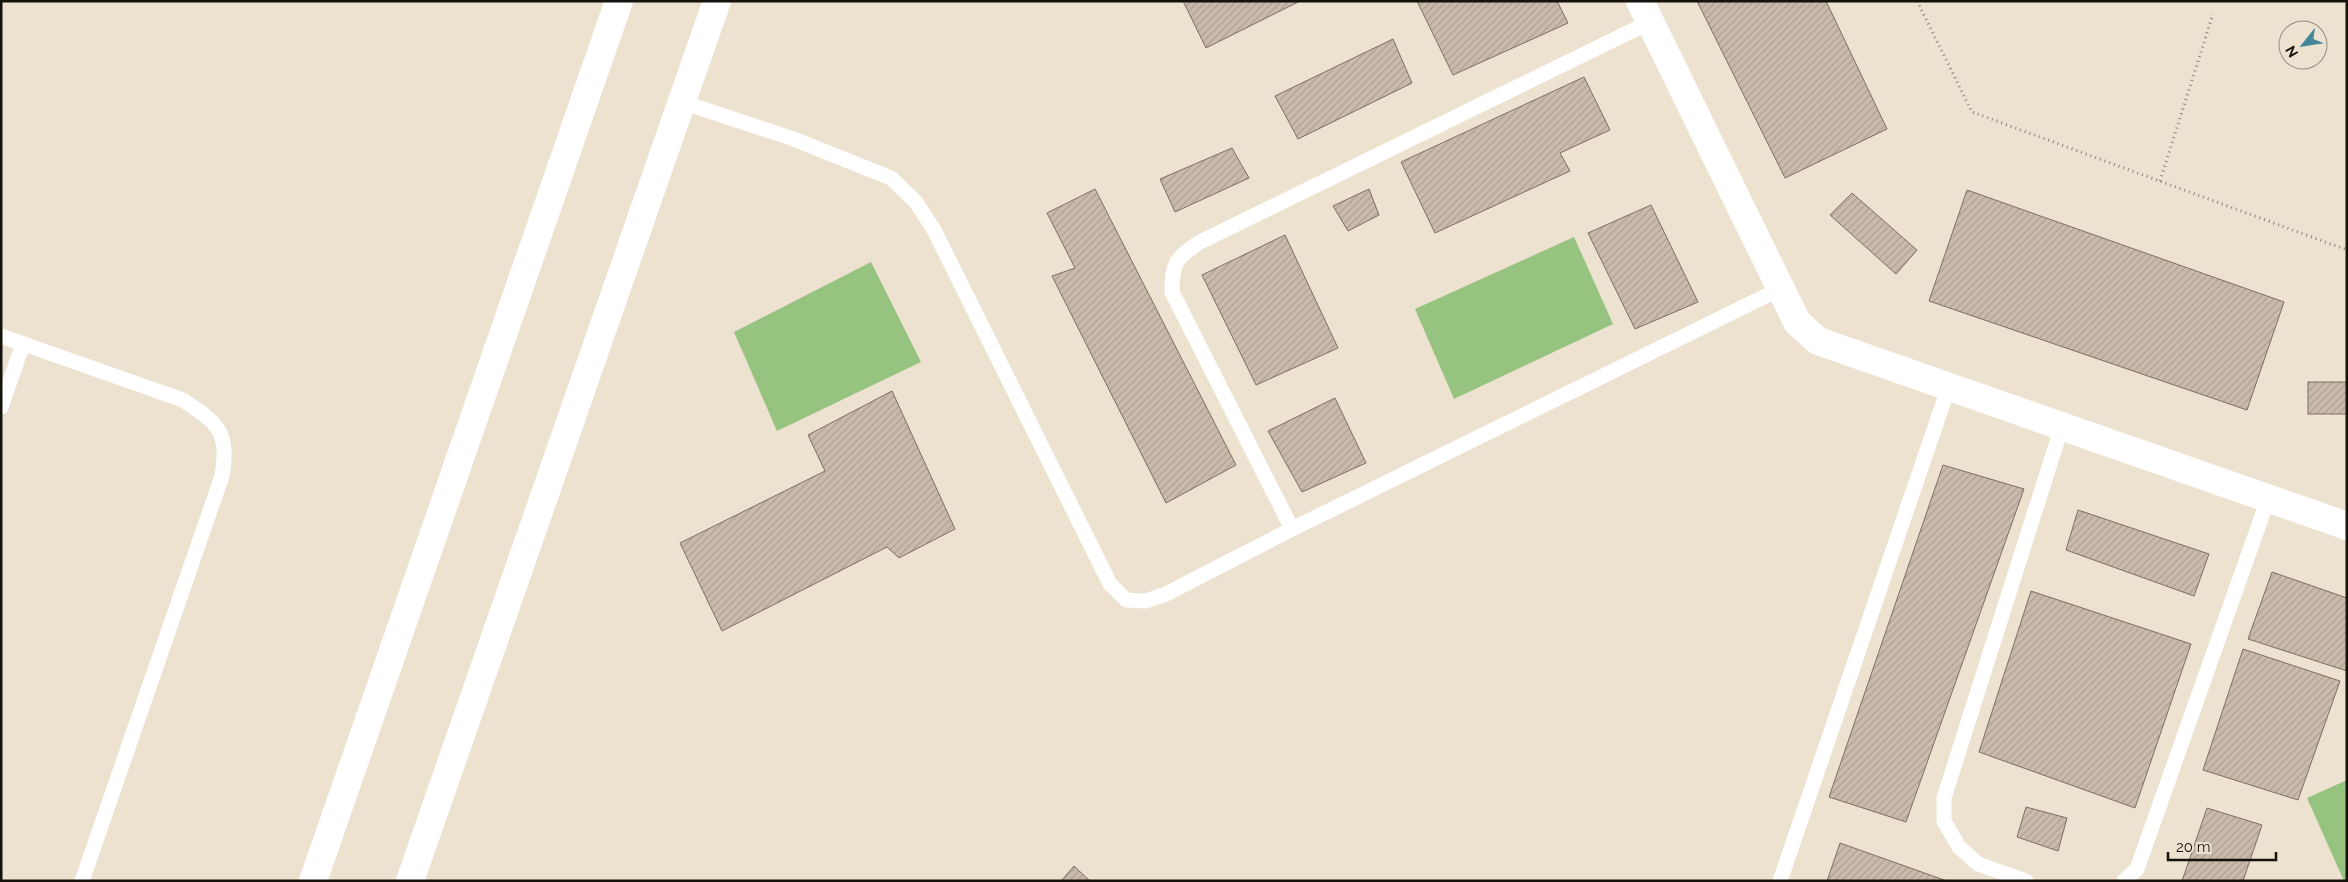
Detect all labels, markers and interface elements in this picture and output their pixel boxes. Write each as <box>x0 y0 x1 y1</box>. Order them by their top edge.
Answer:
north arrow <box>2278 20 2328 70</box>
text: N <box>2282 43 2301 60</box>
scale bar <box>2168 830 2276 862</box>
text: 20 m <box>2176 838 2211 856</box>

